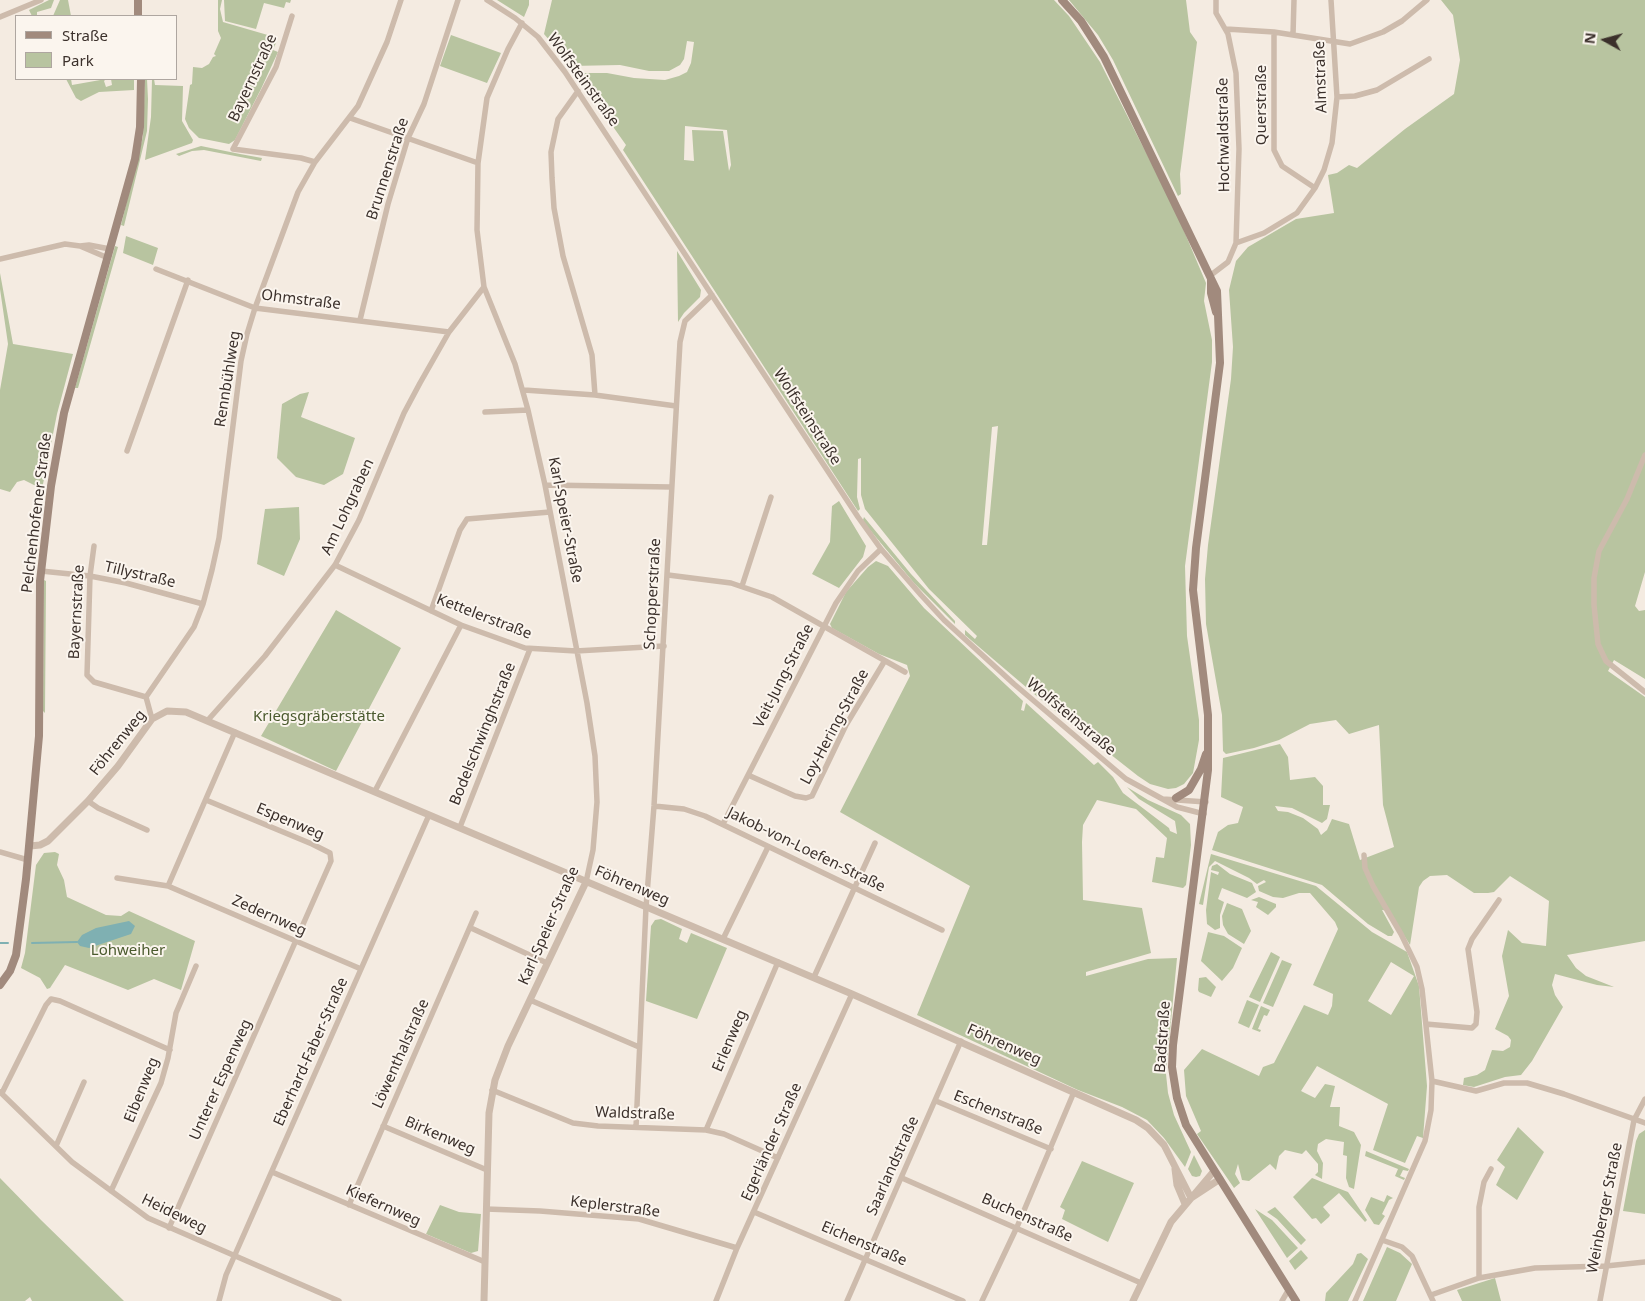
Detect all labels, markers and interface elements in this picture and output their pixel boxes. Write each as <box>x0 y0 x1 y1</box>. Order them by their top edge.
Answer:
legend <box>15 15 178 80</box>
north arrow <box>1580 15 1630 65</box>
text: Straße <box>62 25 108 45</box>
street label: Wolfsteinstraße <box>543 30 623 130</box>
street label: Bayernstraße <box>225 31 281 125</box>
text: N <box>1579 31 1600 45</box>
street label: Almstraße <box>1311 41 1331 113</box>
text: Park <box>62 50 94 70</box>
street label: Querstraße <box>1253 65 1271 145</box>
street label: Hochwaldstraße <box>1214 77 1234 193</box>
street label: Brunnenstraße <box>363 116 413 222</box>
street label: Ohmstraße <box>260 286 342 314</box>
street label: Rennbühlweg <box>211 329 245 429</box>
street label: Wolfsteinstraße <box>769 366 845 468</box>
street label: Pelchenhofener Straße <box>18 432 56 594</box>
street label: Am Lohgraben <box>318 456 378 558</box>
street label: Karl-Speier-Straße <box>544 456 586 584</box>
street label: Schopperstraße <box>641 538 665 650</box>
street label: Tillystraße <box>103 558 177 592</box>
street label: Bayernstraße <box>66 564 88 660</box>
street label: Kettelerstraße <box>434 591 534 643</box>
street label: Veit-Jung-Straße <box>750 621 818 731</box>
street label: Bodelschwinghstraße <box>446 660 520 808</box>
street label: Loy-Hering-Straße <box>797 666 873 788</box>
street label: Wolfsteinstraße <box>1023 674 1119 760</box>
street label: Föhrenweg <box>86 707 150 779</box>
park label: Kriegsgräberstätte <box>253 708 385 726</box>
street label: Espenweg <box>253 800 327 844</box>
street label: Jakob-von-Loefen-Straße <box>724 804 888 896</box>
street label: Föhrenweg <box>592 862 672 910</box>
street label: Karl-Speier-Straße <box>515 864 583 988</box>
street label: Zedernweg <box>229 892 309 940</box>
park label: Lohweiher <box>91 942 165 960</box>
street label: Eberhard-Faber-Straße <box>270 975 352 1129</box>
street label: Löwenthalstraße <box>369 996 433 1112</box>
street label: Badstraße <box>1152 1000 1174 1074</box>
street label: Erlenweg <box>709 1007 751 1075</box>
street label: Unterer Espenweg <box>186 1017 256 1143</box>
street label: Föhrenweg <box>964 1021 1044 1069</box>
street label: Eibenweg <box>121 1055 163 1125</box>
street label: Egerländer Straße <box>738 1080 806 1204</box>
street label: Eschenstraße <box>951 1087 1045 1139</box>
street label: Waldstraße <box>595 1104 675 1124</box>
street label: Birkenweg <box>402 1113 478 1159</box>
street label: Saarlandstraße <box>863 1114 923 1218</box>
street label: Weinberger Straße <box>1584 1141 1626 1275</box>
street label: Kiefernweg <box>343 1181 423 1231</box>
street label: Buchenstraße <box>979 1190 1075 1246</box>
street label: Heideweg <box>138 1191 210 1237</box>
street label: Keplerstraße <box>569 1193 661 1221</box>
street label: Eichenstraße <box>818 1218 910 1270</box>

